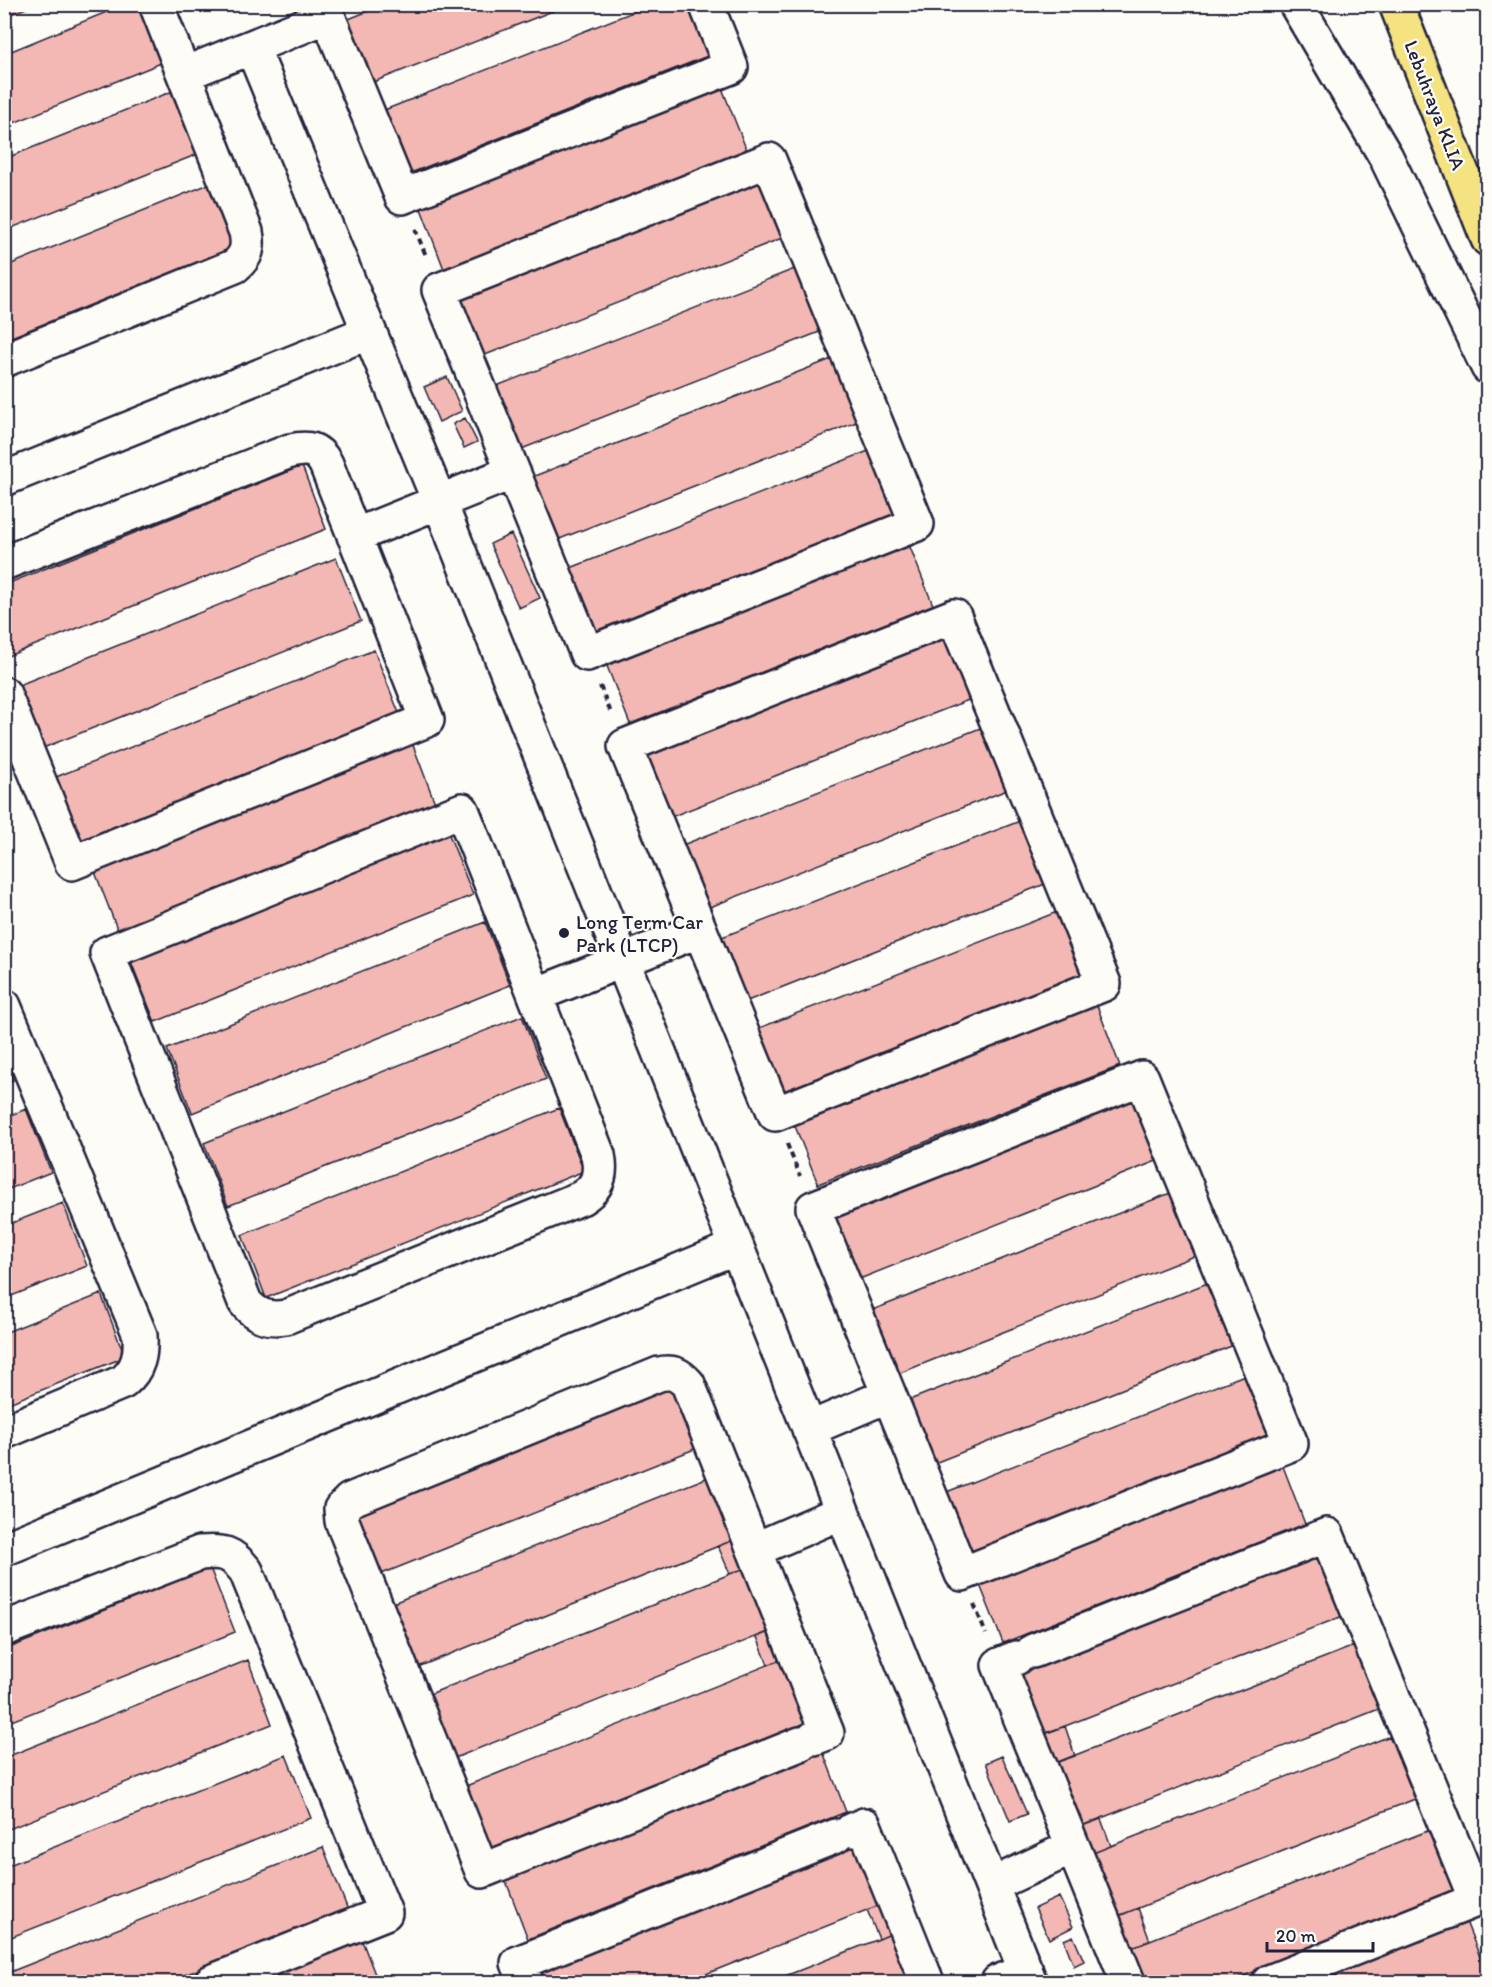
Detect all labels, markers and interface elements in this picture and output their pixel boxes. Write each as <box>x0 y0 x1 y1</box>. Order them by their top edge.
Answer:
street label: Lebuhraya KLIA <box>1399 37 1471 173</box>
place label: Long Term Car Park (LTCP) <box>576 910 704 957</box>
marker: Long Term Car Park (LTCP) <box>557 926 571 940</box>
scale bar <box>1267 1915 1374 1953</box>
text: 20 m <box>1276 1925 1316 1947</box>

